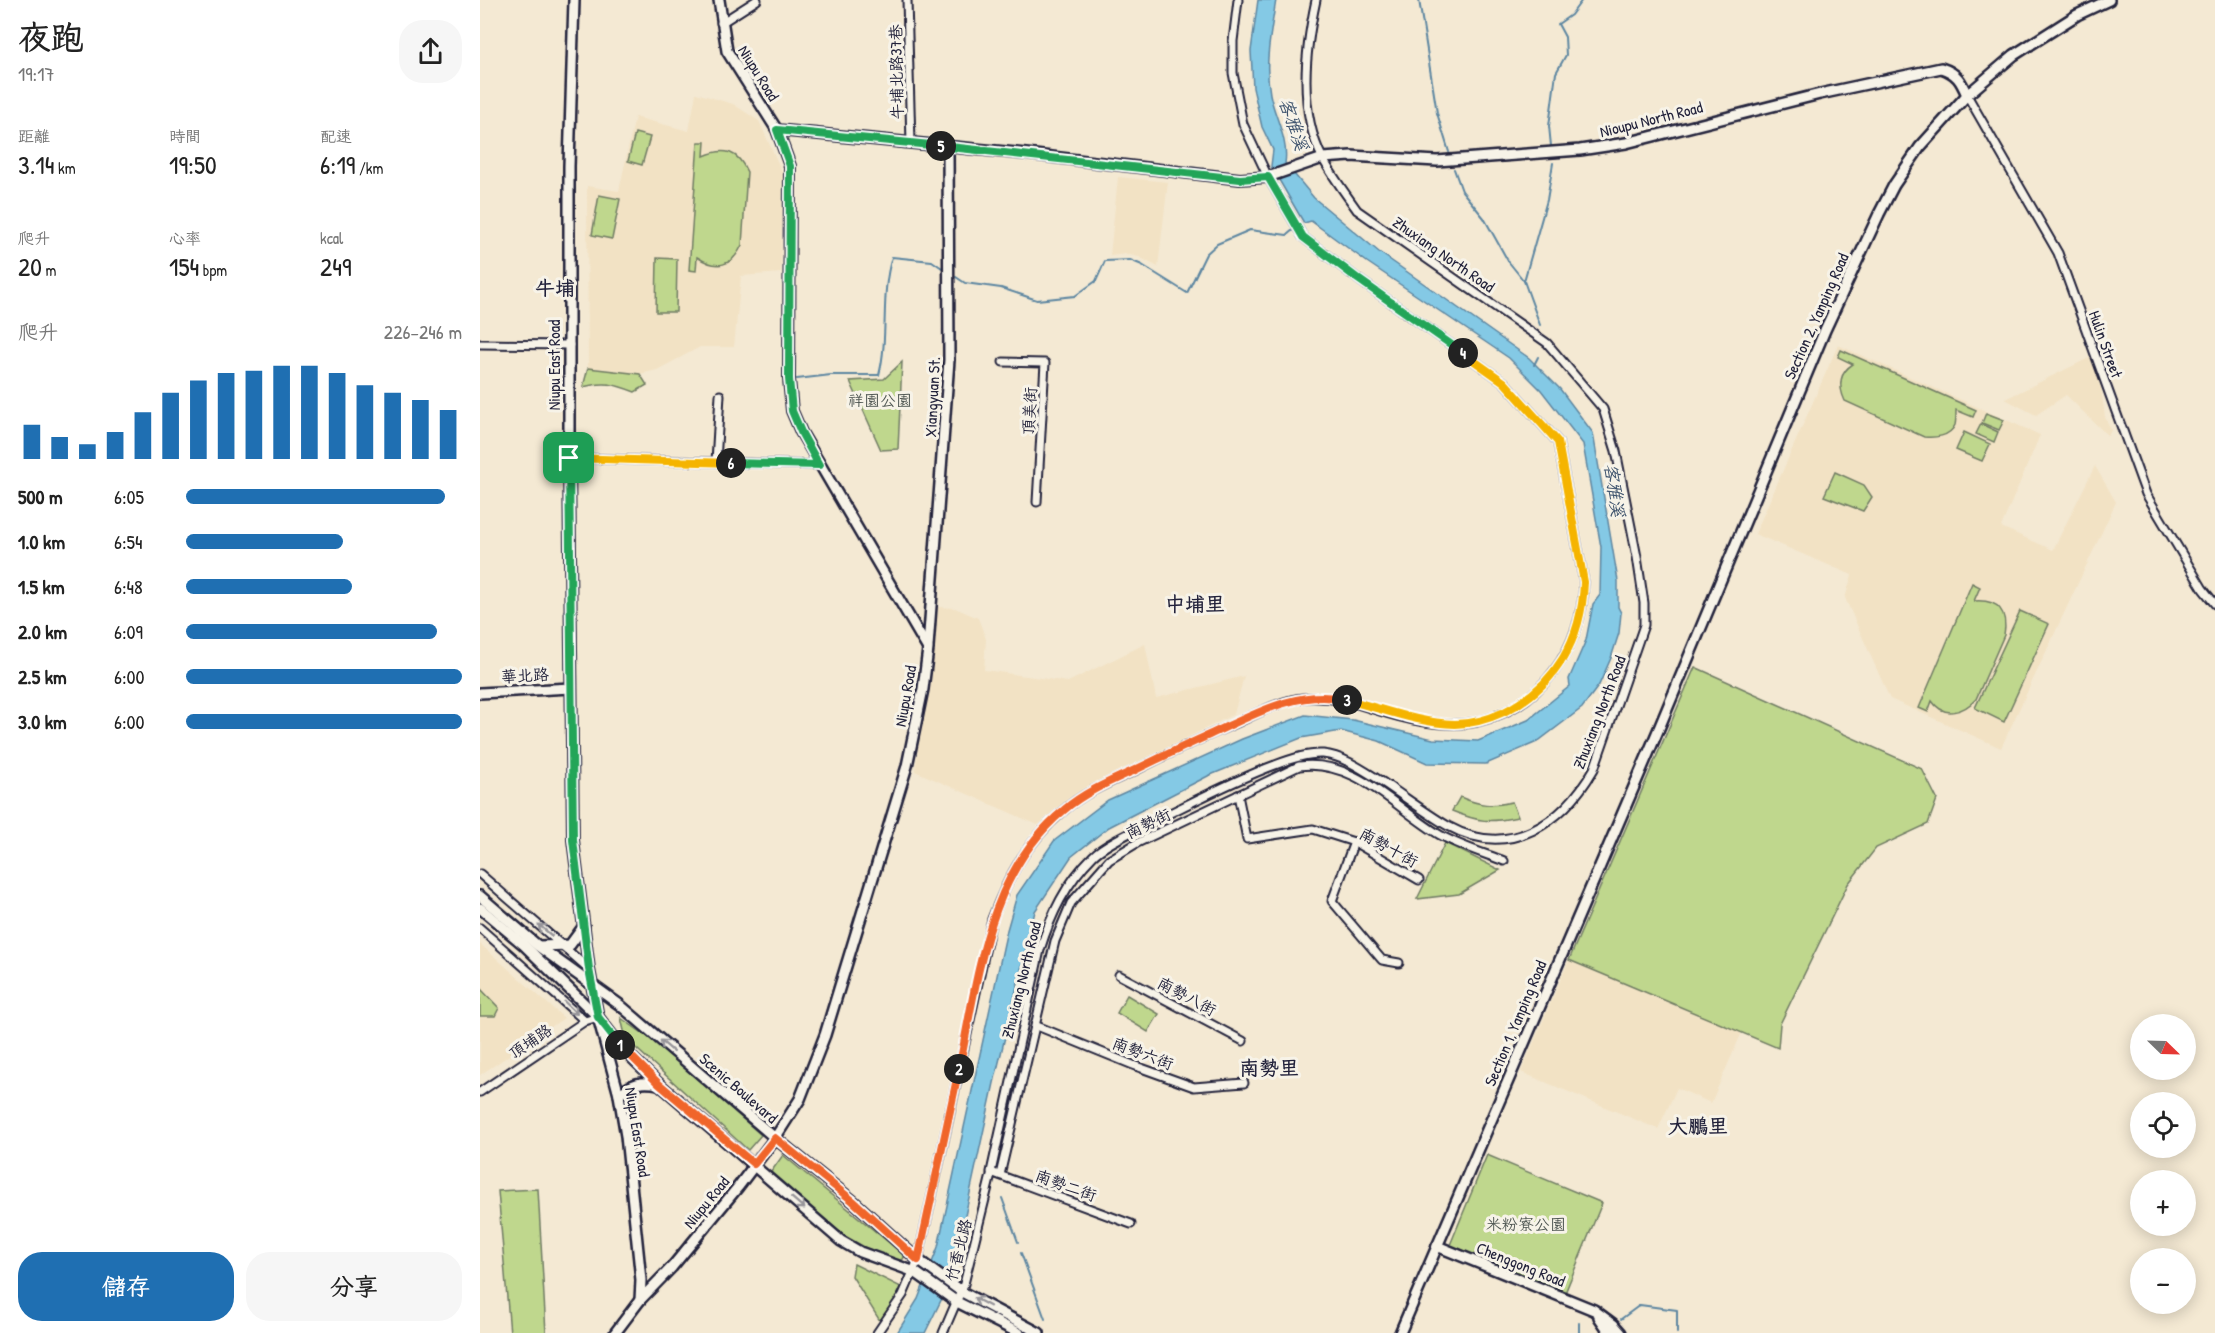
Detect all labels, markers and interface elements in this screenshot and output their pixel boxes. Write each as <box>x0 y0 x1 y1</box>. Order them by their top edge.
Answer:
text: 夜跑 <box>18 15 84 59</box>
button: share <box>399 20 462 83</box>
street label: 牛埔北路37巷 <box>884 24 908 120</box>
street label: Niupu Road <box>733 41 785 105</box>
text: 19:17 <box>18 60 54 87</box>
water label: 客雅溪 <box>1273 94 1315 155</box>
street label: Nioupu North Road <box>1597 96 1705 142</box>
text: 距離 <box>18 125 50 147</box>
text: 時間 <box>169 125 201 147</box>
text: 配速 <box>320 125 352 147</box>
pin: 5 <box>926 131 956 161</box>
text: 5 <box>938 135 944 157</box>
text: 3.14 <box>18 147 54 182</box>
text: 19:50 <box>169 147 217 182</box>
text: 6:19 <box>320 147 355 182</box>
text: km <box>54 157 76 179</box>
text: /km <box>355 157 383 179</box>
street label: Zhuxiang North Road <box>1389 211 1499 297</box>
text: 爬升 <box>18 227 50 249</box>
text: 心率 <box>169 227 201 249</box>
text: kcal <box>320 227 343 249</box>
text: 20 <box>18 249 42 284</box>
text: 154 <box>169 249 199 284</box>
text: 249 <box>320 249 351 284</box>
street label: Section 2, Yanping Road <box>1778 249 1854 383</box>
text: m <box>42 259 56 281</box>
text: bpm <box>199 259 227 281</box>
district label: 牛埔 <box>535 274 575 301</box>
street label: Hulin Street <box>2084 307 2128 381</box>
text: 爬升 <box>18 318 58 345</box>
text: 226–246 m <box>384 318 462 345</box>
street label: Niupu East Road <box>543 320 565 410</box>
pin: 4 <box>1448 338 1478 368</box>
text: 4 <box>1460 342 1466 364</box>
street label: Xiangyuan St. <box>919 356 945 438</box>
street label: 頂美街 <box>1017 386 1041 436</box>
park label: 祥園公園 <box>848 389 912 411</box>
pin <box>543 432 594 483</box>
icon: arrive <box>552 441 585 474</box>
pin: 6 <box>716 448 746 478</box>
text: 6 <box>728 452 734 474</box>
water label: 客雅溪 <box>1599 462 1631 519</box>
text: 500 m <box>18 483 63 510</box>
text: 6:05 <box>114 483 144 510</box>
text: 1.0 km <box>18 528 65 555</box>
text: 6:54 <box>114 528 143 555</box>
text: 1.5 km <box>18 573 65 600</box>
text: 6:48 <box>114 573 143 600</box>
district label: 中埔里 <box>1165 590 1225 617</box>
text: 2.0 km <box>18 618 67 645</box>
text: 6:09 <box>114 618 143 645</box>
street label: Zhuxiang North Road <box>1567 652 1631 772</box>
text: 2.5 km <box>18 663 67 690</box>
text: 6:00 <box>114 663 145 690</box>
street label: 華北路 <box>500 663 550 687</box>
street label: Niupu Road <box>889 664 921 728</box>
pin: 3 <box>1332 685 1362 715</box>
text: 3 <box>1343 689 1351 711</box>
text: 3.0 km <box>18 708 67 735</box>
text: 6:00 <box>114 708 145 735</box>
street label: 南勢街 <box>1122 803 1174 843</box>
street label: 南勢十街 <box>1356 822 1422 872</box>
street label: Zhuxiang North Road <box>996 919 1046 1041</box>
one-way arrow <box>538 923 553 937</box>
street label: Section 1, Yanping Road <box>1479 957 1551 1089</box>
street label: 南勢八街 <box>1154 971 1220 1021</box>
one-way arrow <box>563 1001 578 1015</box>
north arrow <box>2130 1014 2196 1080</box>
map controls <box>2130 1014 2196 1314</box>
street label: 頂埔路 <box>504 1018 556 1064</box>
pin: 1 <box>605 1030 635 1060</box>
street label: 南勢六街 <box>1109 1031 1177 1075</box>
text: 1 <box>617 1034 623 1056</box>
one-way arrow <box>659 1039 675 1052</box>
street label: Scenic Boulevard <box>695 1048 783 1128</box>
pin: 2 <box>944 1054 974 1084</box>
district label: 南勢里 <box>1239 1054 1299 1081</box>
text: 2 <box>955 1058 963 1080</box>
street label: Niupu East Road <box>620 1086 656 1178</box>
button: locate <box>2130 1092 2196 1158</box>
district label: 大鵬里 <box>1668 1112 1728 1139</box>
street label: 南勢二街 <box>1032 1164 1100 1206</box>
button: + <box>2130 1170 2196 1236</box>
street label: Niupu Road <box>678 1171 734 1233</box>
one-way arrow <box>790 1196 805 1210</box>
park label: 米粉寮公園 <box>1486 1213 1566 1235</box>
street label: 竹香北路 <box>940 1216 976 1284</box>
street label: Chenggong Road <box>1473 1236 1569 1292</box>
button: − <box>2130 1248 2196 1314</box>
button: 儲存 <box>18 1252 234 1321</box>
button: 分享 <box>246 1252 462 1321</box>
one-way arrow <box>974 1296 991 1308</box>

